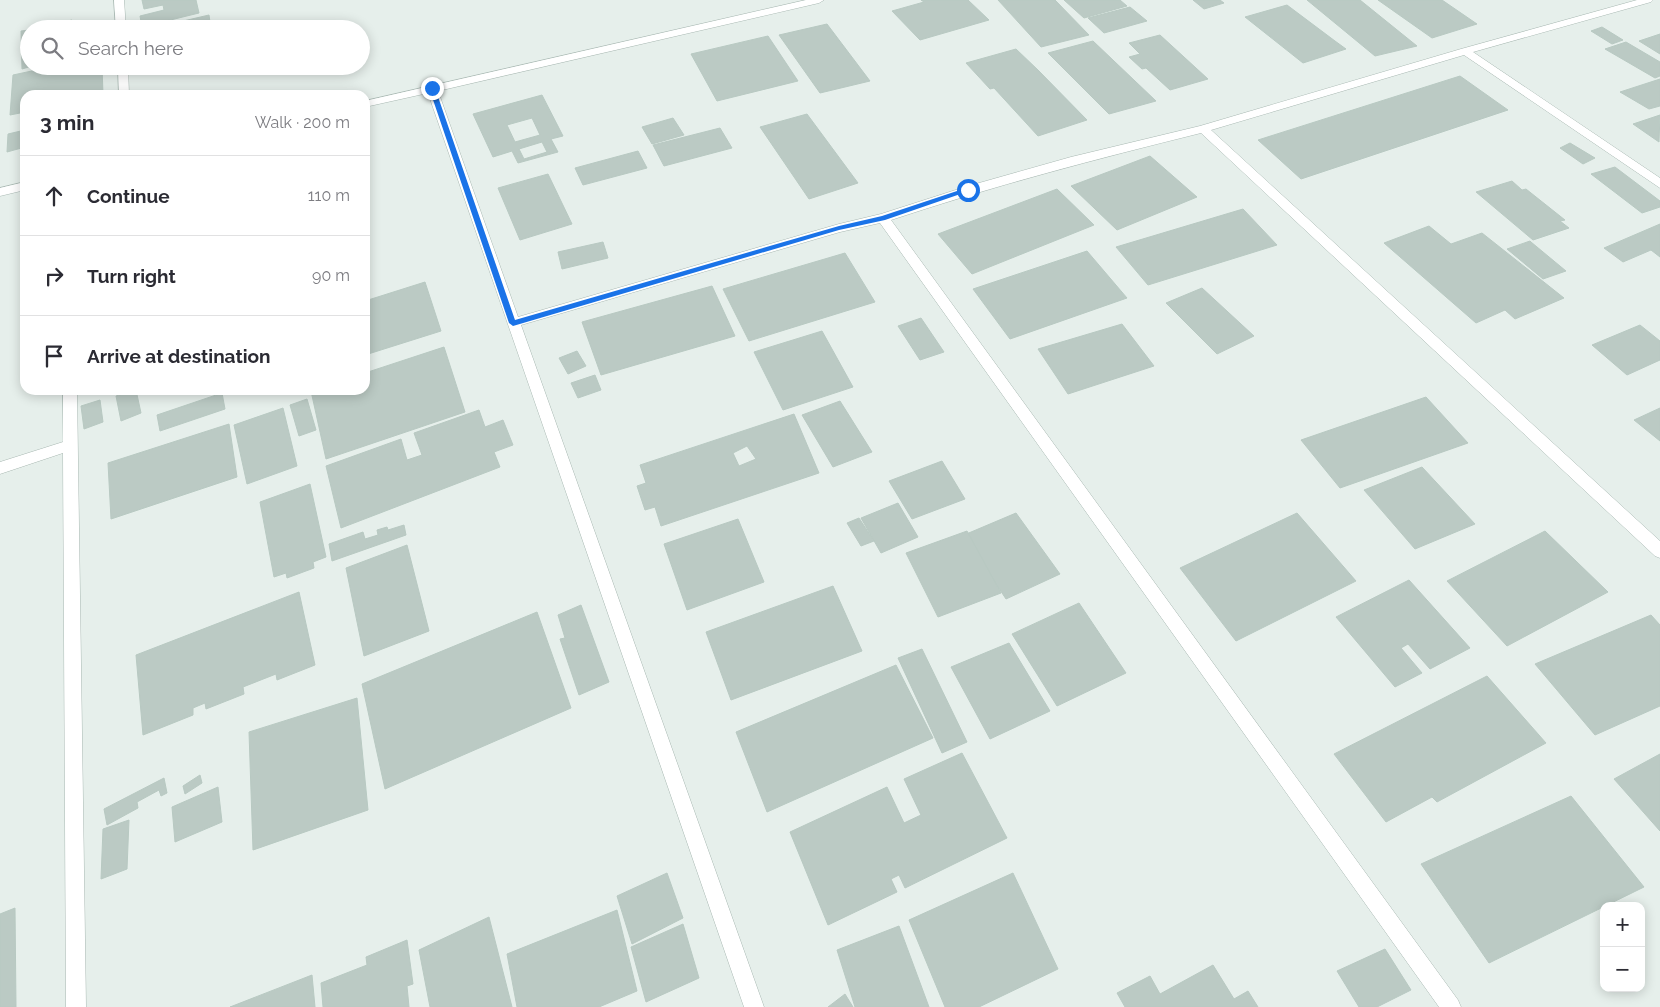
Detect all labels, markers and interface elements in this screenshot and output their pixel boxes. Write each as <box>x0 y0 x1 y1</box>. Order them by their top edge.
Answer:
search box <box>20 20 370 75</box>
icon: search <box>38 34 66 62</box>
text: Search here <box>78 37 184 59</box>
route end <box>421 77 444 100</box>
text: 3 min <box>40 110 94 135</box>
text: Walk · 200 m <box>255 113 350 132</box>
route start <box>957 179 980 202</box>
icon: ahead <box>40 182 68 210</box>
text: Continue <box>87 185 170 207</box>
text: 110 m <box>308 186 350 205</box>
icon: right <box>40 262 68 290</box>
text: Turn right <box>87 265 176 287</box>
text: 90 m <box>312 266 350 285</box>
icon: arrive <box>40 342 68 370</box>
text: Arrive at destination <box>87 345 271 367</box>
map controls <box>1600 902 1645 992</box>
button: + <box>1600 902 1645 947</box>
button: − <box>1600 947 1645 992</box>

